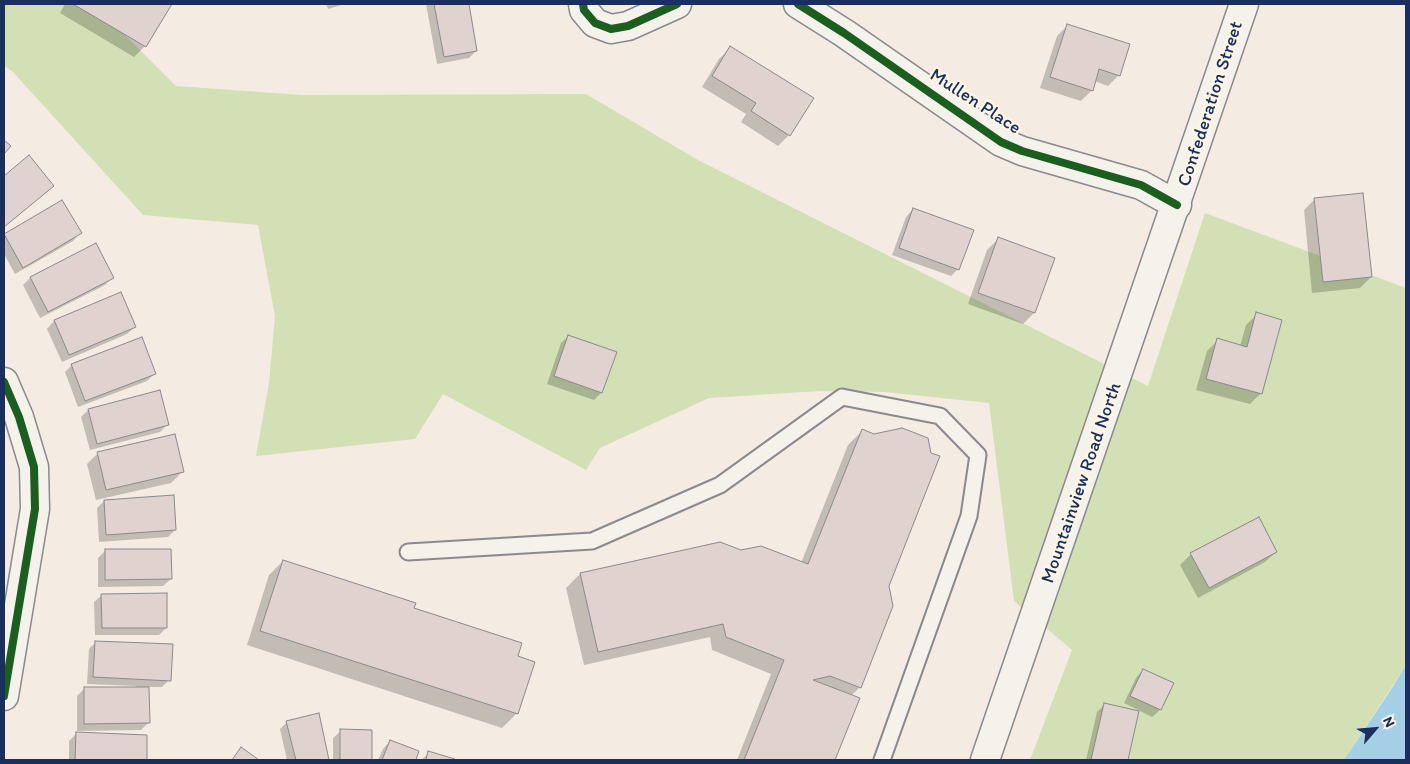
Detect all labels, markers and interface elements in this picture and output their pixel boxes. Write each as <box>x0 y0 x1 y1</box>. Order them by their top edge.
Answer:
street label: Confederation Street <box>1173 18 1249 190</box>
street label: Mullen Place <box>925 64 1025 140</box>
street label: Mountainview Road North <box>1037 380 1127 586</box>
north arrow <box>1350 704 1400 754</box>
text: N <box>1379 714 1399 730</box>

